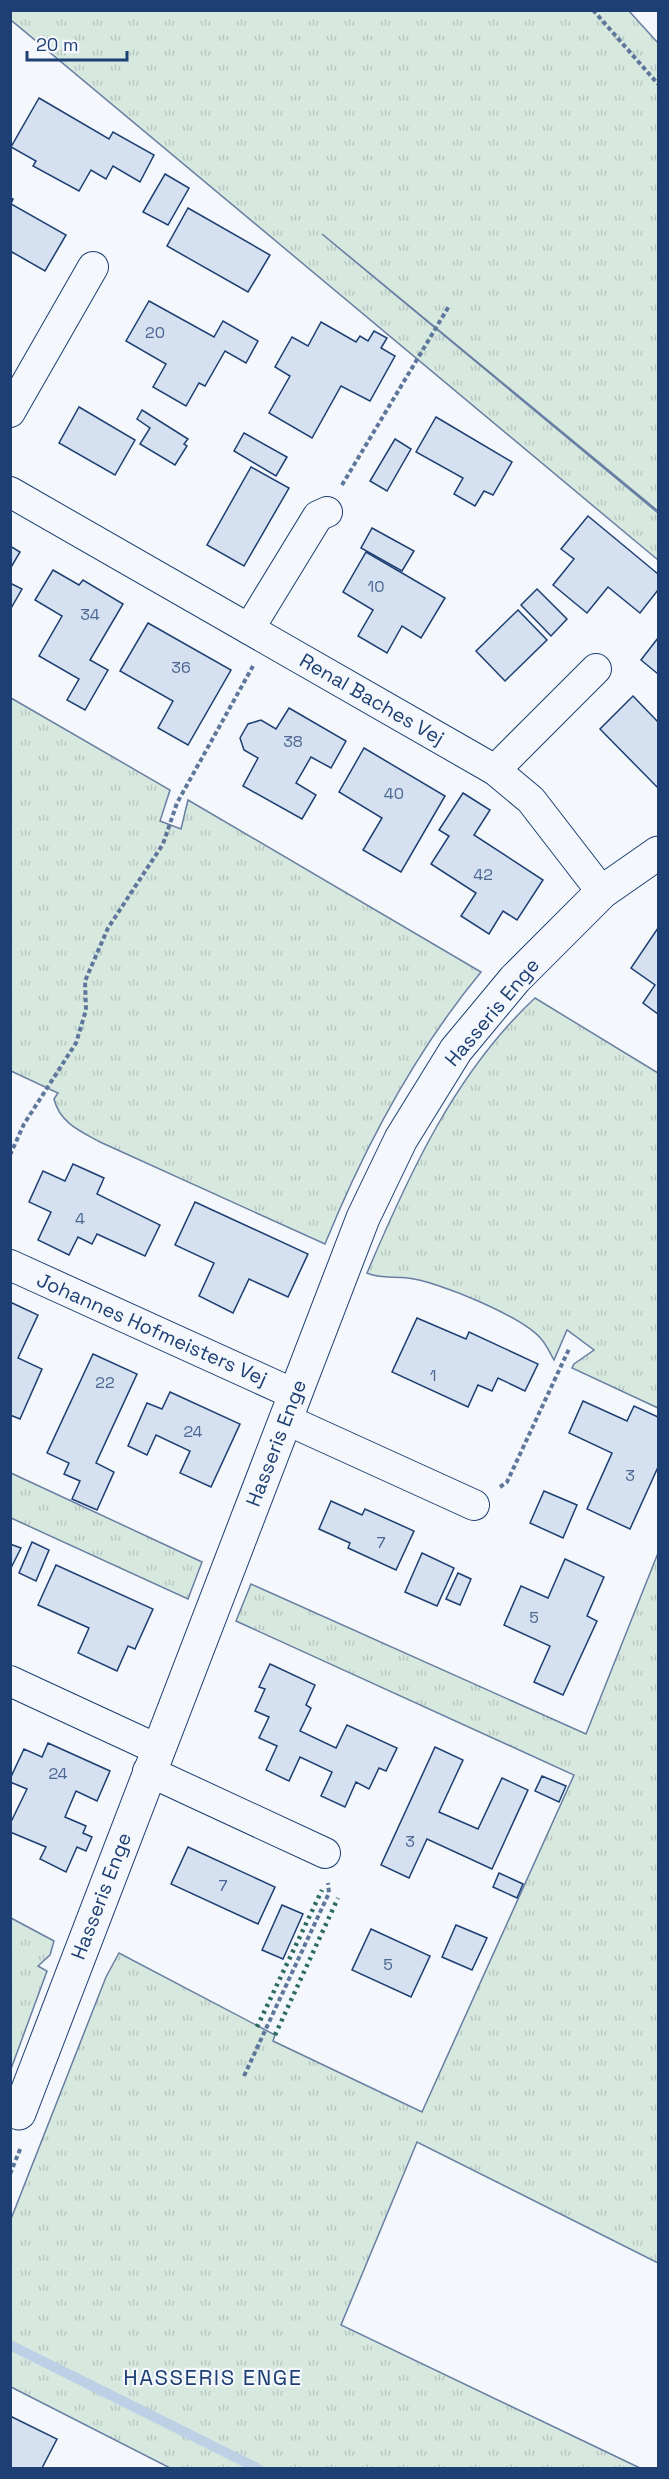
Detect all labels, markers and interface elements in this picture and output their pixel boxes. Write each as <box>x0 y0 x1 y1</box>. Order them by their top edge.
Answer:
scale bar <box>27 24 128 62</box>
text: 20 m <box>36 33 79 56</box>
house number: 20 <box>145 322 165 343</box>
house number: 10 <box>368 576 384 597</box>
house number: 34 <box>80 604 100 625</box>
street label: Renal Baches Vej <box>295 647 449 751</box>
house number: 36 <box>171 657 191 678</box>
house number: 38 <box>283 731 303 752</box>
house number: 40 <box>384 783 404 804</box>
house number: 42 <box>473 864 493 885</box>
street label: Hasseris Enge <box>439 952 545 1072</box>
house number: 4 <box>75 1208 85 1229</box>
street label: Johannes Hofmeisters Vej <box>33 1266 271 1392</box>
house number: 1 <box>430 1365 436 1386</box>
house number: 22 <box>95 1372 115 1393</box>
street label: Hasseris Enge <box>240 1376 312 1510</box>
house number: 24 <box>183 1421 203 1442</box>
house number: 3 <box>625 1465 635 1486</box>
house number: 7 <box>376 1532 386 1553</box>
house number: 5 <box>529 1607 539 1628</box>
house number: 24 <box>48 1763 68 1784</box>
street label: Hasseris Enge <box>65 1829 137 1963</box>
house number: 3 <box>405 1831 415 1852</box>
house number: 7 <box>218 1875 228 1896</box>
house number: 5 <box>383 1954 393 1975</box>
district label: HASSERIS ENGE <box>123 2363 303 2391</box>

